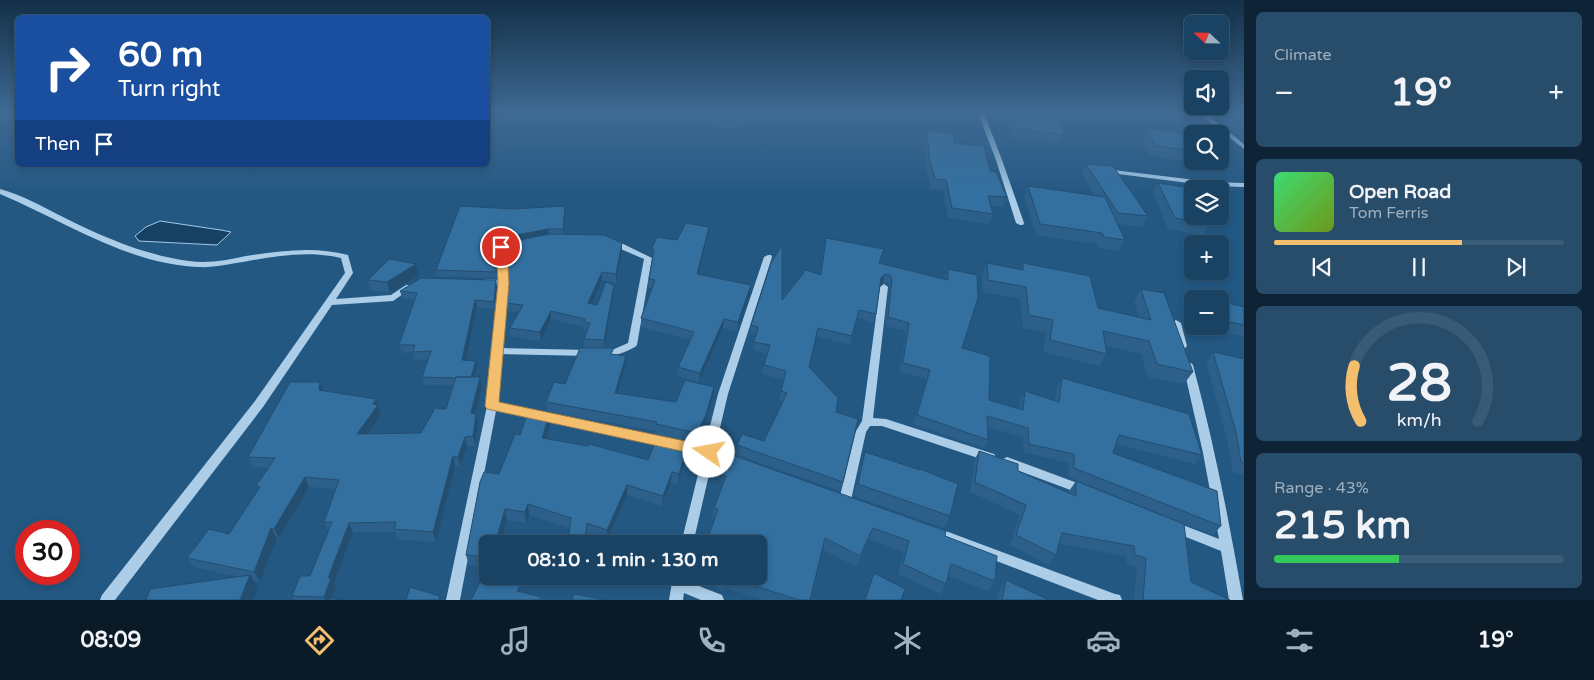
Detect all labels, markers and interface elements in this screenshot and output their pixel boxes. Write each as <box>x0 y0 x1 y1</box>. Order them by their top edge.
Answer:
north arrow <box>1184 15 1229 60</box>
map controls <box>1184 15 1229 335</box>
text: 60 m <box>118 34 203 76</box>
icon: right <box>35 35 100 100</box>
text: Climate <box>1274 45 1332 65</box>
button: sound <box>1184 70 1229 115</box>
text: 19° <box>1390 70 1452 116</box>
text: Turn right <box>118 76 220 102</box>
text: − <box>1274 76 1294 110</box>
text: + <box>1548 76 1564 110</box>
button: search <box>1184 125 1229 170</box>
icon: arrive <box>90 130 118 158</box>
text: Then <box>35 133 80 155</box>
button: layers <box>1184 180 1229 225</box>
text: Open Road <box>1349 181 1451 203</box>
text: Tom Ferris <box>1349 203 1428 223</box>
pin <box>480 226 522 268</box>
icon: arrive <box>487 233 515 261</box>
button: + <box>1184 235 1229 280</box>
icon: previous <box>1308 253 1336 281</box>
icon: pause <box>1405 253 1433 281</box>
icon: next <box>1502 253 1530 281</box>
button: − <box>1184 290 1229 335</box>
text: 28 <box>1386 352 1452 415</box>
text: km/h <box>1397 410 1441 431</box>
position arrow <box>682 425 734 477</box>
text: Range · 43% <box>1274 478 1369 498</box>
text: 215 km <box>1274 503 1411 549</box>
speed limit sign: 30 <box>15 520 80 585</box>
text: 08:10 · 1 min · 130 m <box>527 549 719 571</box>
icon: directions <box>302 623 337 658</box>
icon: music <box>498 623 533 658</box>
icon: phone <box>694 623 729 658</box>
icon: climate <box>890 623 925 658</box>
icon: car <box>1086 623 1121 658</box>
icon: filters <box>1282 623 1317 658</box>
text: 08:09 <box>80 627 141 653</box>
text: 19° <box>1478 627 1514 653</box>

